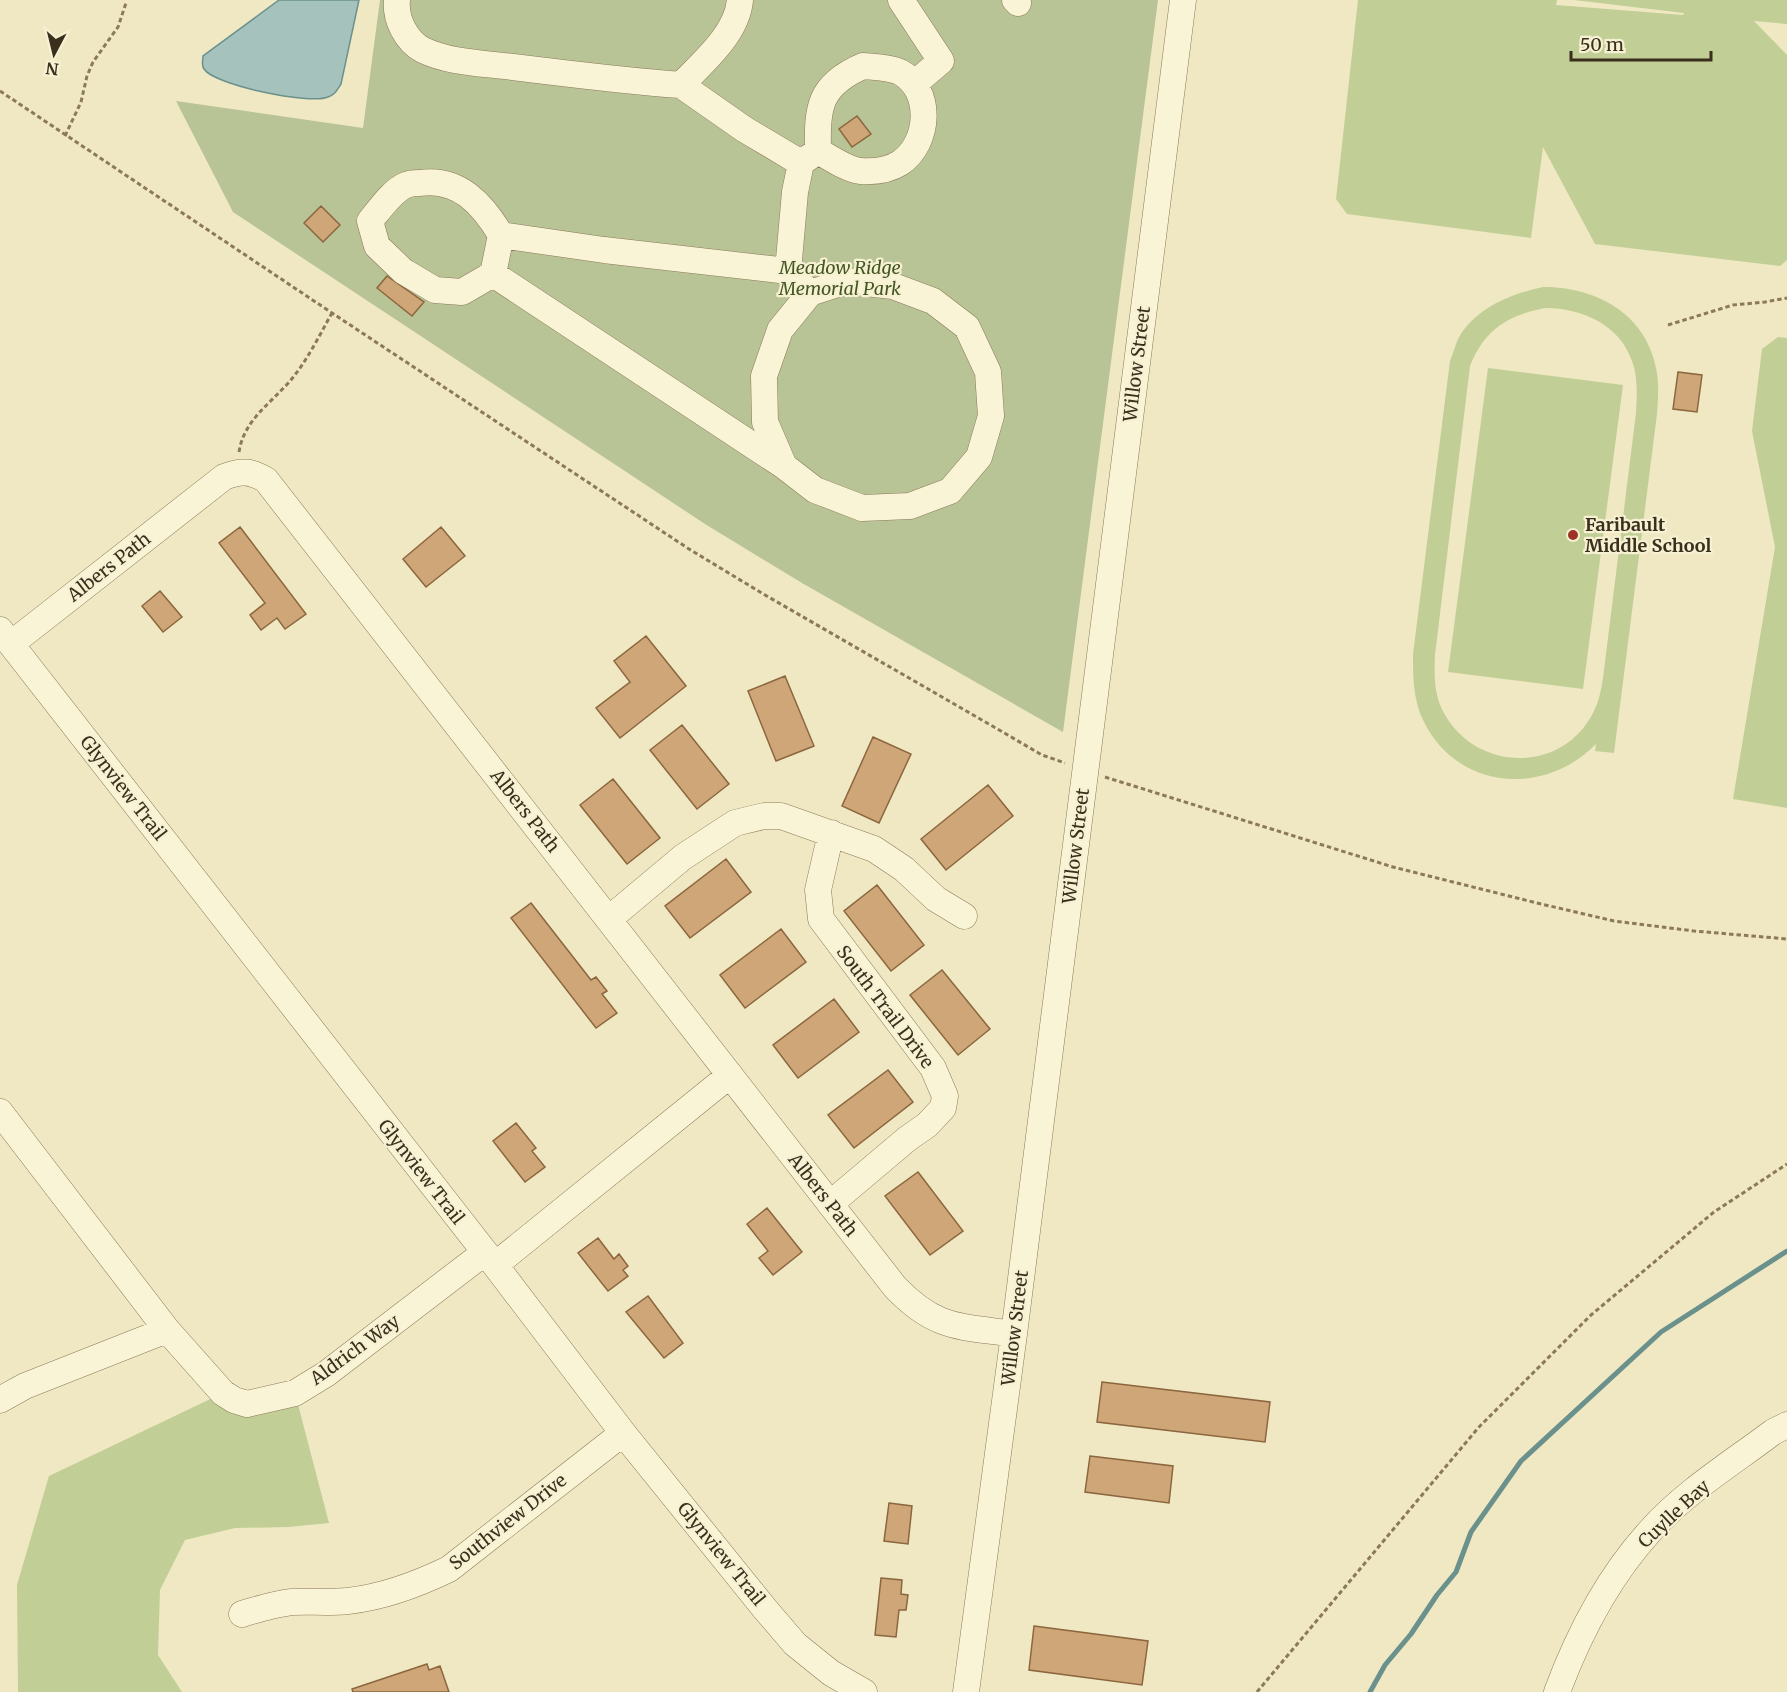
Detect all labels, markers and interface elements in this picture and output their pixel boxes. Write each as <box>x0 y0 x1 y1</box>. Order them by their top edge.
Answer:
north arrow <box>24 24 84 84</box>
scale bar <box>1571 24 1710 62</box>
text: 50 m <box>1580 33 1624 56</box>
text: N <box>44 58 60 80</box>
park label: Meadow Ridge Memorial Park <box>778 256 901 300</box>
street label: Willow Street <box>1118 305 1155 424</box>
place label: Faribault Middle School <box>1585 513 1711 557</box>
street label: Albers Path <box>62 527 155 607</box>
marker: Faribault Middle School <box>1566 528 1580 542</box>
street label: Glynview Trail <box>75 731 172 845</box>
street label: Albers Path <box>485 764 565 857</box>
street label: Willow Street <box>1057 787 1094 906</box>
street label: South Trail Drive <box>832 941 939 1073</box>
street label: Glynview Trail <box>373 1115 470 1229</box>
street label: Albers Path <box>783 1148 863 1241</box>
street label: Willow Street <box>996 1269 1033 1388</box>
street label: Aldrich Way <box>305 1309 404 1390</box>
street label: Southview Drive <box>444 1469 571 1575</box>
street label: Cuylle Bay <box>1633 1474 1715 1553</box>
street label: Glynview Trail <box>673 1497 771 1611</box>

